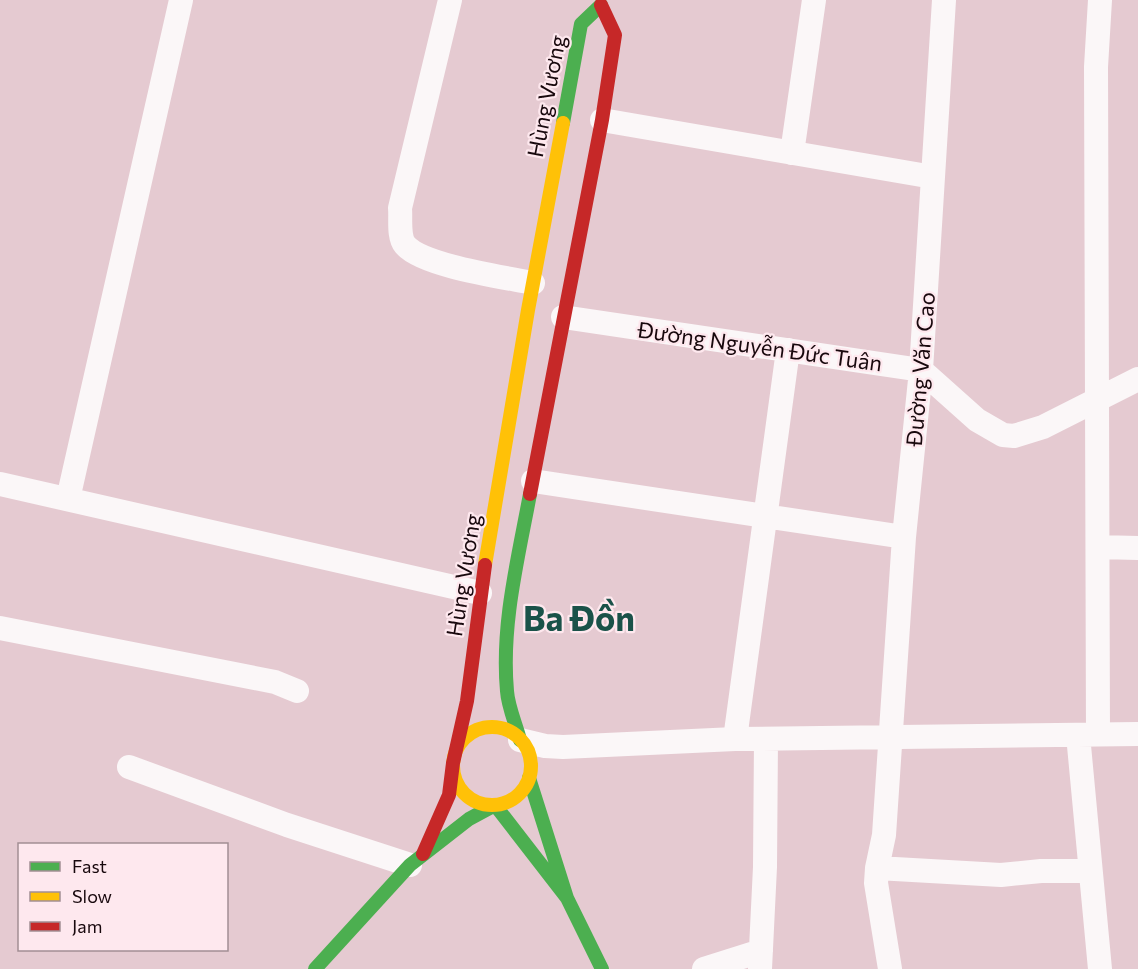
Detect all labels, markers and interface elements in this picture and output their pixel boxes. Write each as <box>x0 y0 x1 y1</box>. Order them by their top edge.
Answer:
street label: Hùng Vương <box>521 33 571 159</box>
street label: Đường Văn Cao <box>900 291 940 448</box>
street label: Đường Nguyễn Đức Tuân <box>635 315 884 377</box>
street label: Hùng Vương <box>440 512 486 638</box>
district label: Ba Đồn <box>523 596 635 638</box>
legend <box>18 843 228 951</box>
text: Fast <box>72 855 107 877</box>
text: Slow <box>72 885 112 907</box>
text: Jam <box>72 915 102 937</box>

